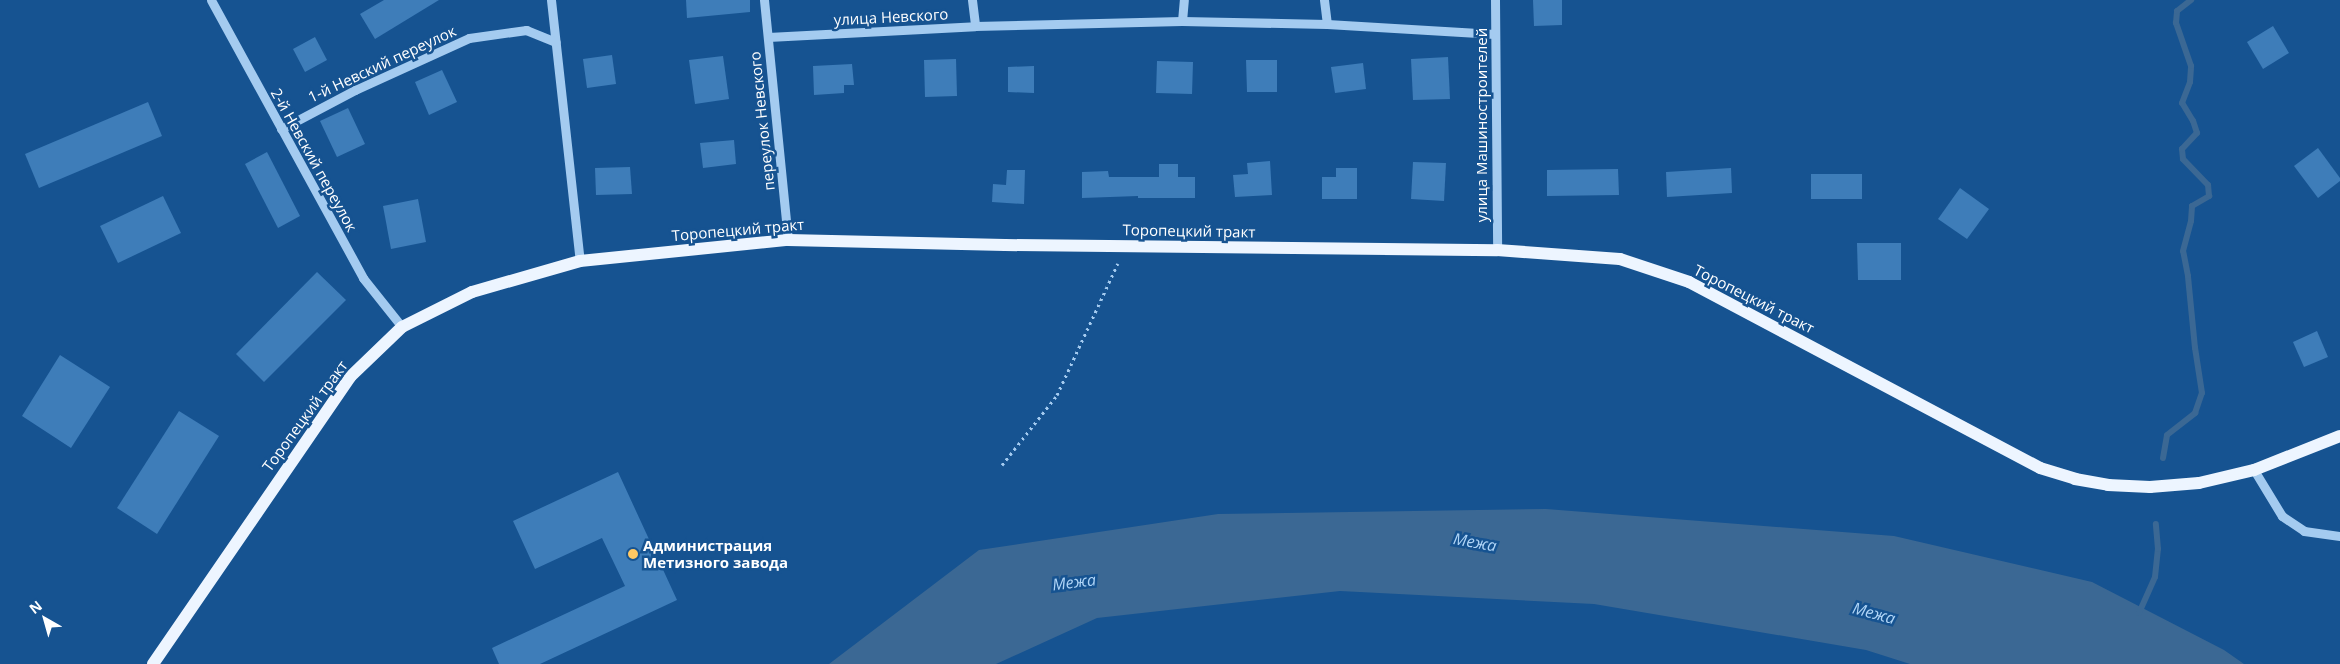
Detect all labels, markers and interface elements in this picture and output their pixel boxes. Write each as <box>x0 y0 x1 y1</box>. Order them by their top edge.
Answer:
street label: улица Невского <box>833 5 949 29</box>
street label: 1-й Невский переулок <box>305 22 459 106</box>
street label: улица Машиностроителей <box>1473 28 1491 222</box>
street label: переулок Невского <box>746 51 778 191</box>
street label: 2-й Невский переулок <box>267 85 361 235</box>
street label: Торопецкий тракт <box>671 215 805 245</box>
street label: Торопецкий тракт <box>1123 221 1255 241</box>
street label: Торопецкий тракт <box>1691 261 1817 337</box>
street label: Торопецкий тракт <box>259 357 351 475</box>
water label: Межа <box>1452 529 1498 555</box>
place label: Администрация Метизного завода <box>643 536 788 571</box>
marker: Администрация Метизного завода <box>627 548 639 560</box>
water label: Межа <box>1051 570 1097 594</box>
north arrow <box>20 594 70 644</box>
text: N <box>25 596 46 618</box>
water label: Межа <box>1850 598 1898 628</box>

